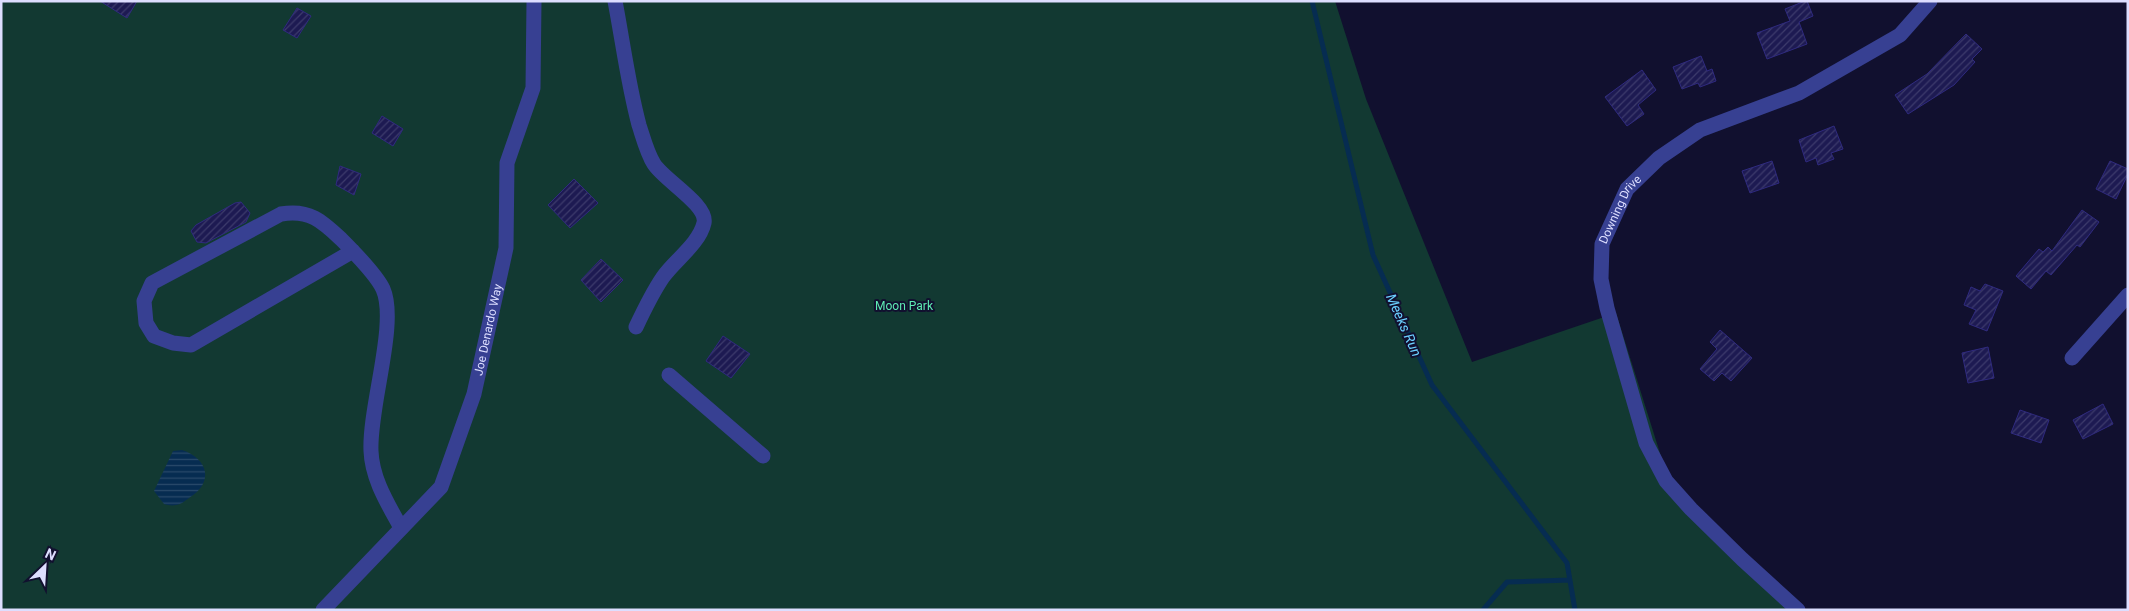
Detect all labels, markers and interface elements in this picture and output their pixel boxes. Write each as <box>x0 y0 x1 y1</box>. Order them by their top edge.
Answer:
street label: Downing Drive <box>1596 172 1644 246</box>
street label: Joe Denardo Way <box>471 282 505 377</box>
water label: Meeks Run <box>1383 291 1425 359</box>
park label: Moon Park <box>875 299 934 313</box>
north arrow <box>20 541 70 591</box>
text: N <box>43 545 58 564</box>

